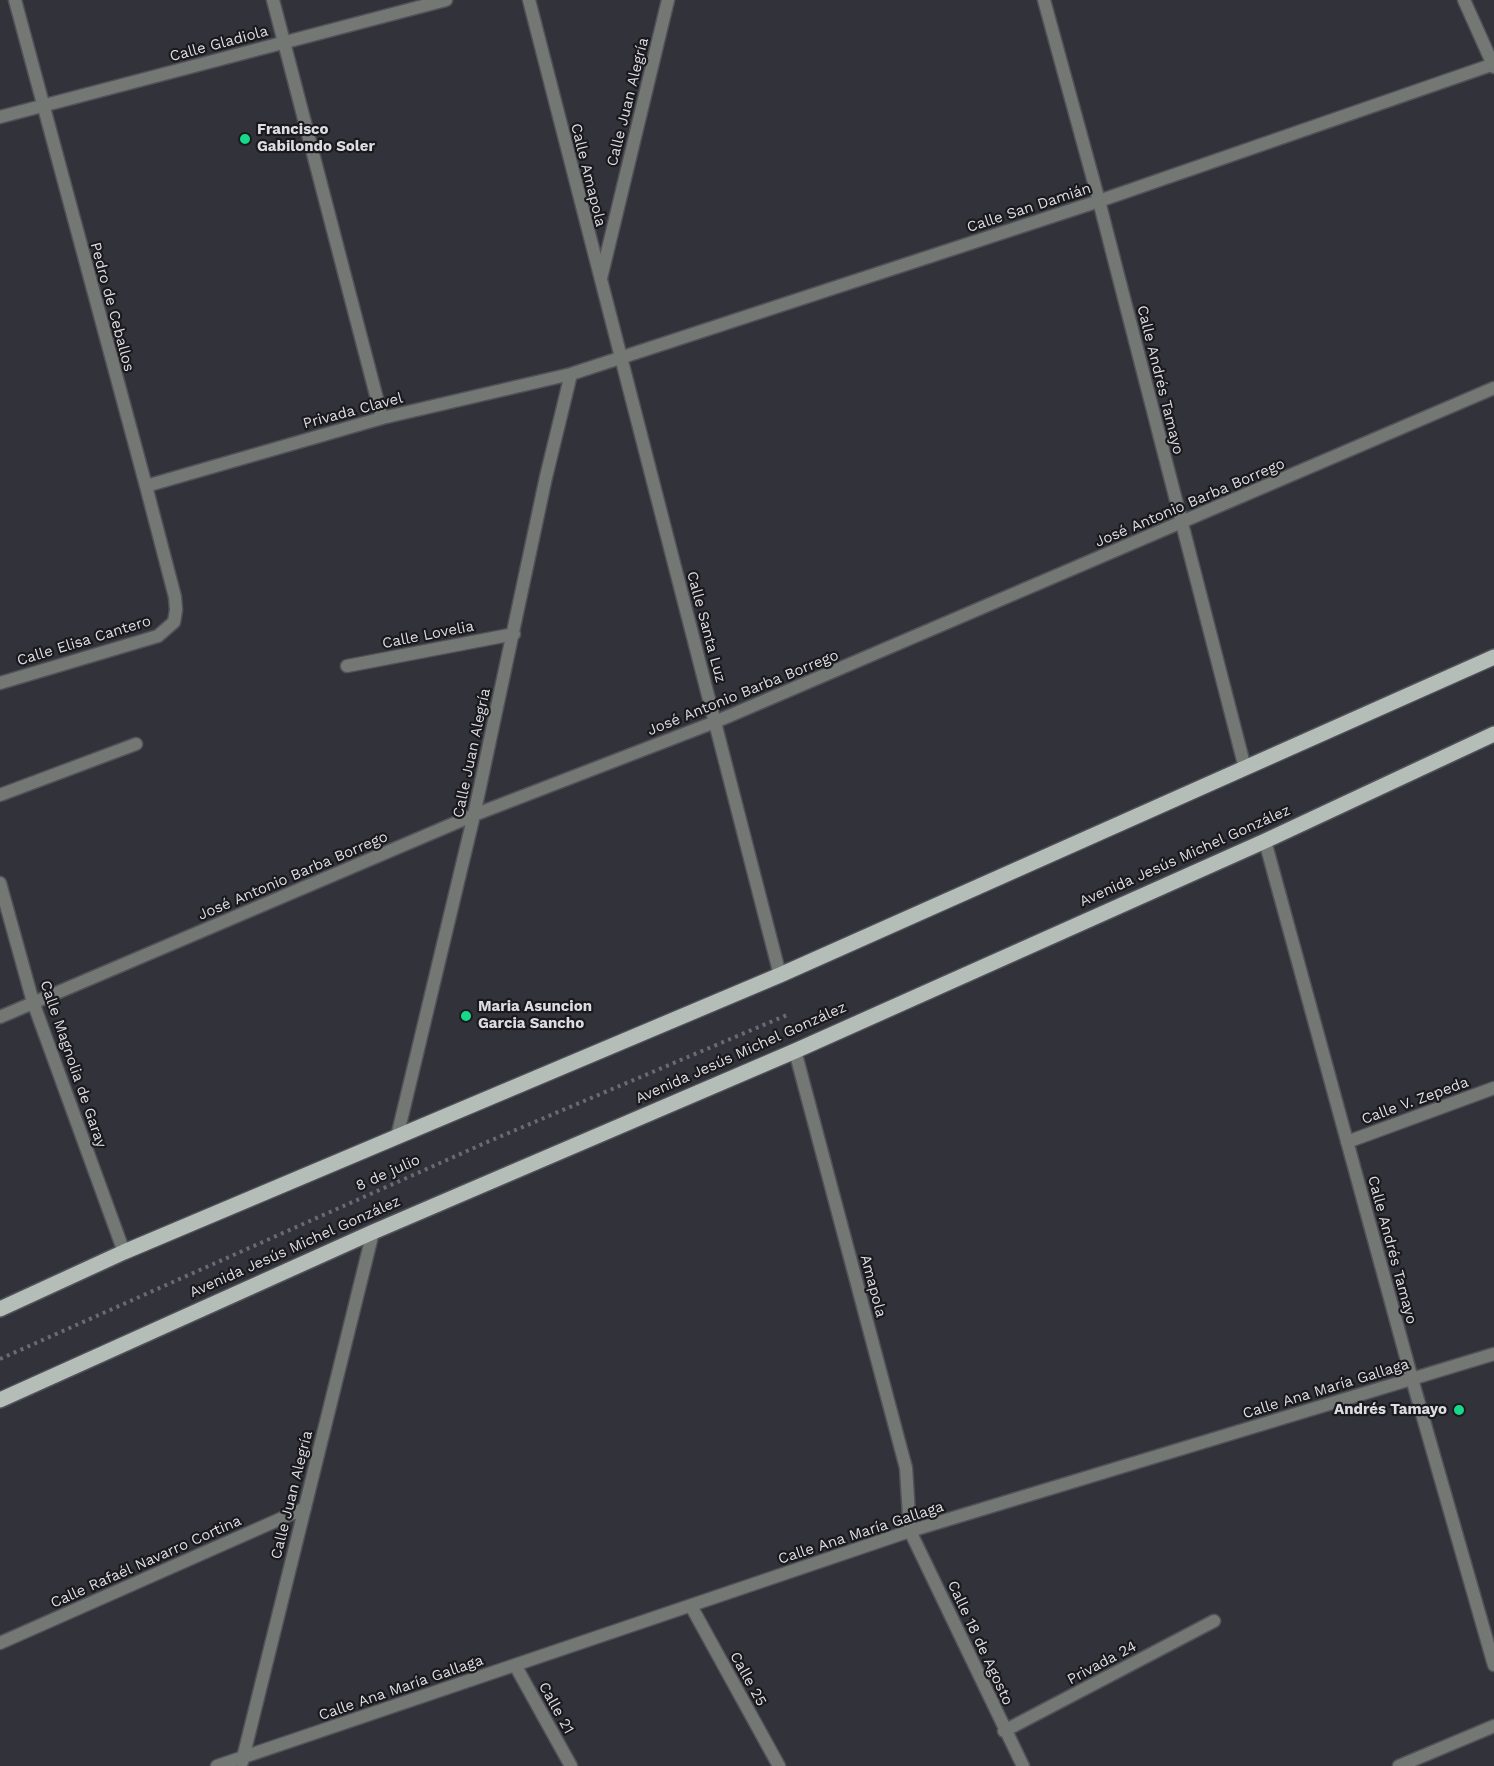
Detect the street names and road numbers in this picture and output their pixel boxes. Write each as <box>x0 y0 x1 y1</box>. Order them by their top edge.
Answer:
street label: Calle Gladiola <box>168 22 270 66</box>
street label: Calle Juan Alegría <box>603 36 653 168</box>
street label: Calle Amapola <box>566 121 610 229</box>
street label: Calle San Damián <box>965 179 1093 237</box>
street label: Pedro de Ceballos <box>86 240 138 374</box>
street label: Calle Andrés Tamayo <box>1133 304 1187 456</box>
street label: Privada Clavel <box>301 389 405 433</box>
street label: José Antonio Barba Borrego <box>1092 455 1288 551</box>
street label: Calle Santa Luz <box>682 569 730 685</box>
street label: Calle Elisa Cantero <box>15 612 153 670</box>
street label: Calle Lovelia <box>381 617 475 653</box>
street label: José Antonio Barba Borrego <box>645 646 841 740</box>
street label: Calle Juan Alegría <box>449 687 495 819</box>
street label: Avenida Jesús Michel González <box>1077 801 1293 911</box>
street label: José Antonio Barba Borrego <box>195 828 391 924</box>
street label: Calle Magnolia de Garay <box>36 978 110 1150</box>
street label: Avenida Jesús Michel González <box>633 998 849 1108</box>
street label: Calle V. Zepeda <box>1359 1073 1471 1129</box>
street label: 8 de julio <box>353 1151 423 1195</box>
street label: Calle Andrés Tamayo <box>1364 1174 1420 1326</box>
street label: Avenida Jesús Michel González <box>187 1192 403 1302</box>
street label: Amapola <box>856 1253 890 1319</box>
street label: Calle Ana María Gallaga <box>1241 1355 1411 1423</box>
street label: Calle Juan Alegría <box>267 1429 317 1561</box>
street label: Calle Ana María Gallaga <box>776 1498 946 1568</box>
street label: Calle Rafaél Navarro Cortina <box>48 1512 244 1612</box>
street label: Calle 18 de Agosto <box>943 1578 1017 1708</box>
street label: Privada 24 <box>1064 1637 1140 1689</box>
street label: Calle 25 <box>726 1649 770 1709</box>
street label: Calle Ana María Gallaga <box>316 1651 486 1725</box>
street label: Calle 21 <box>534 1679 578 1737</box>

